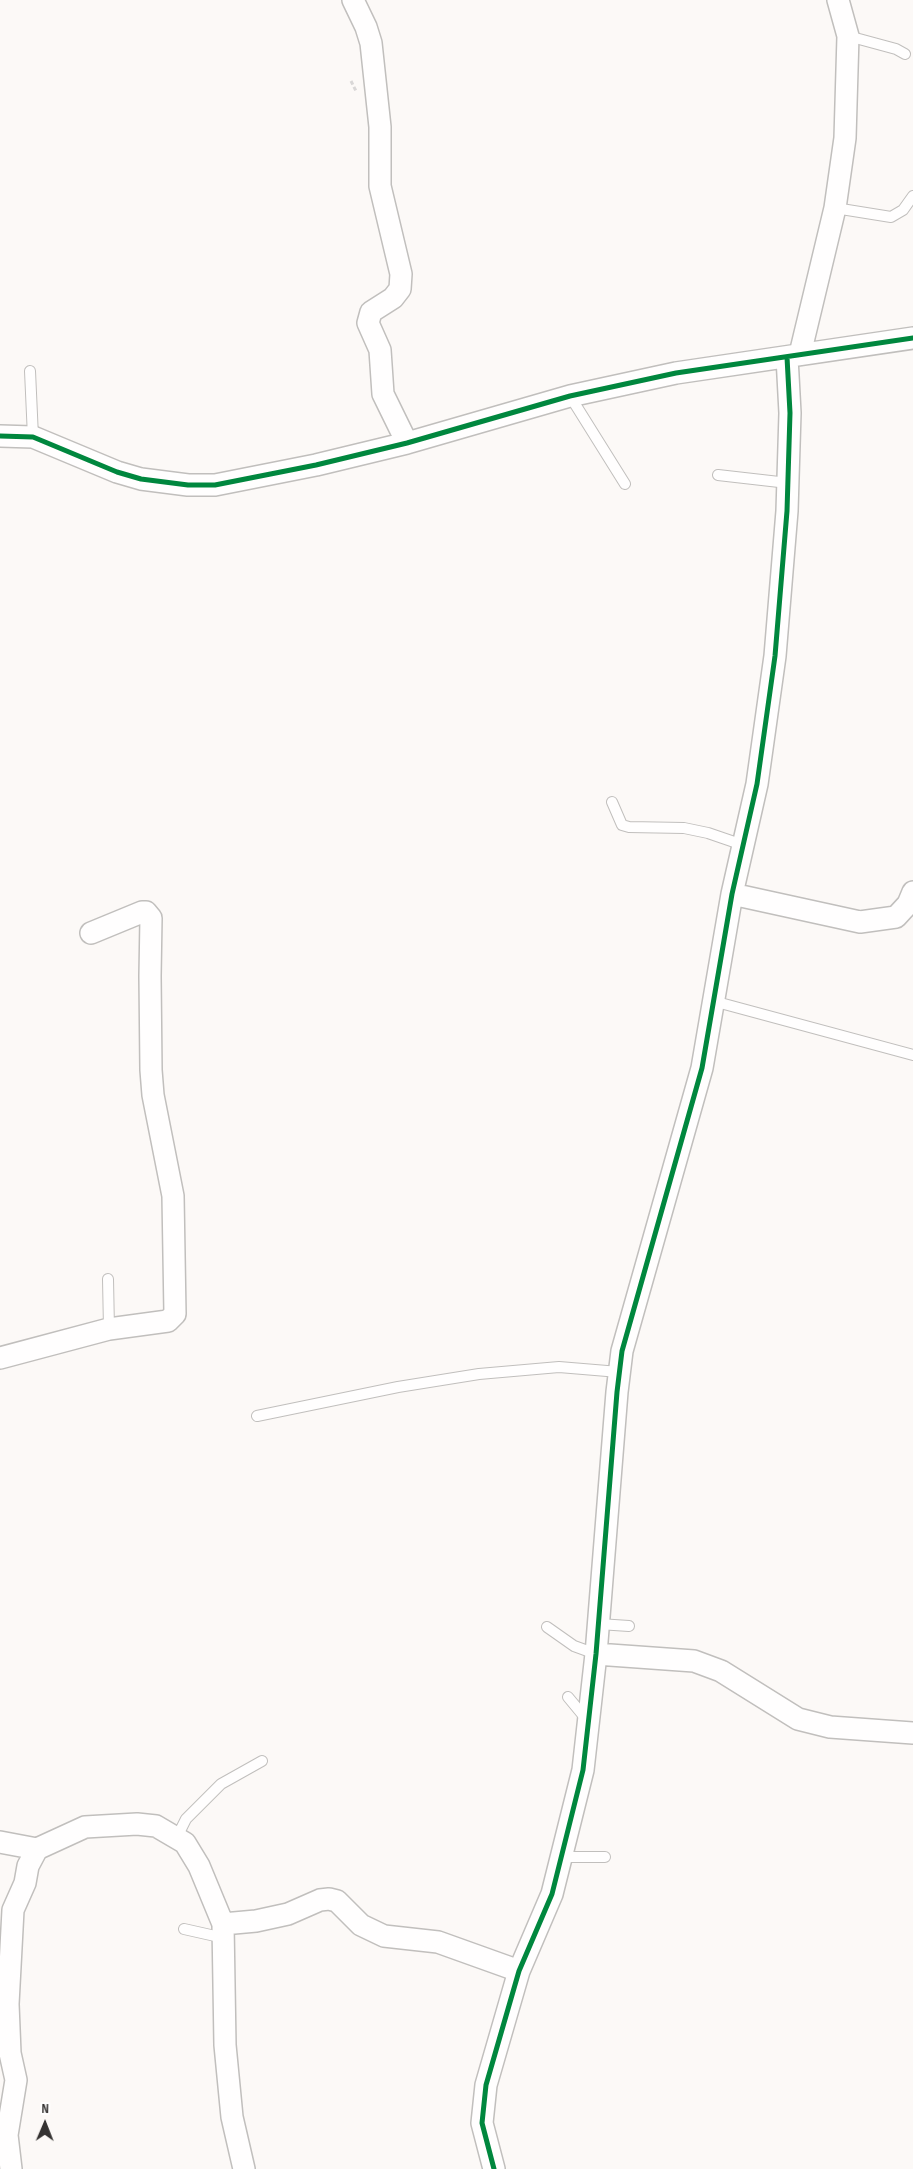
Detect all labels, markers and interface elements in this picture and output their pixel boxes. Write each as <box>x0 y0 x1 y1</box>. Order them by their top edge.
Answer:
north arrow <box>20 2099 70 2149</box>
text: N <box>41 2100 49 2117</box>

